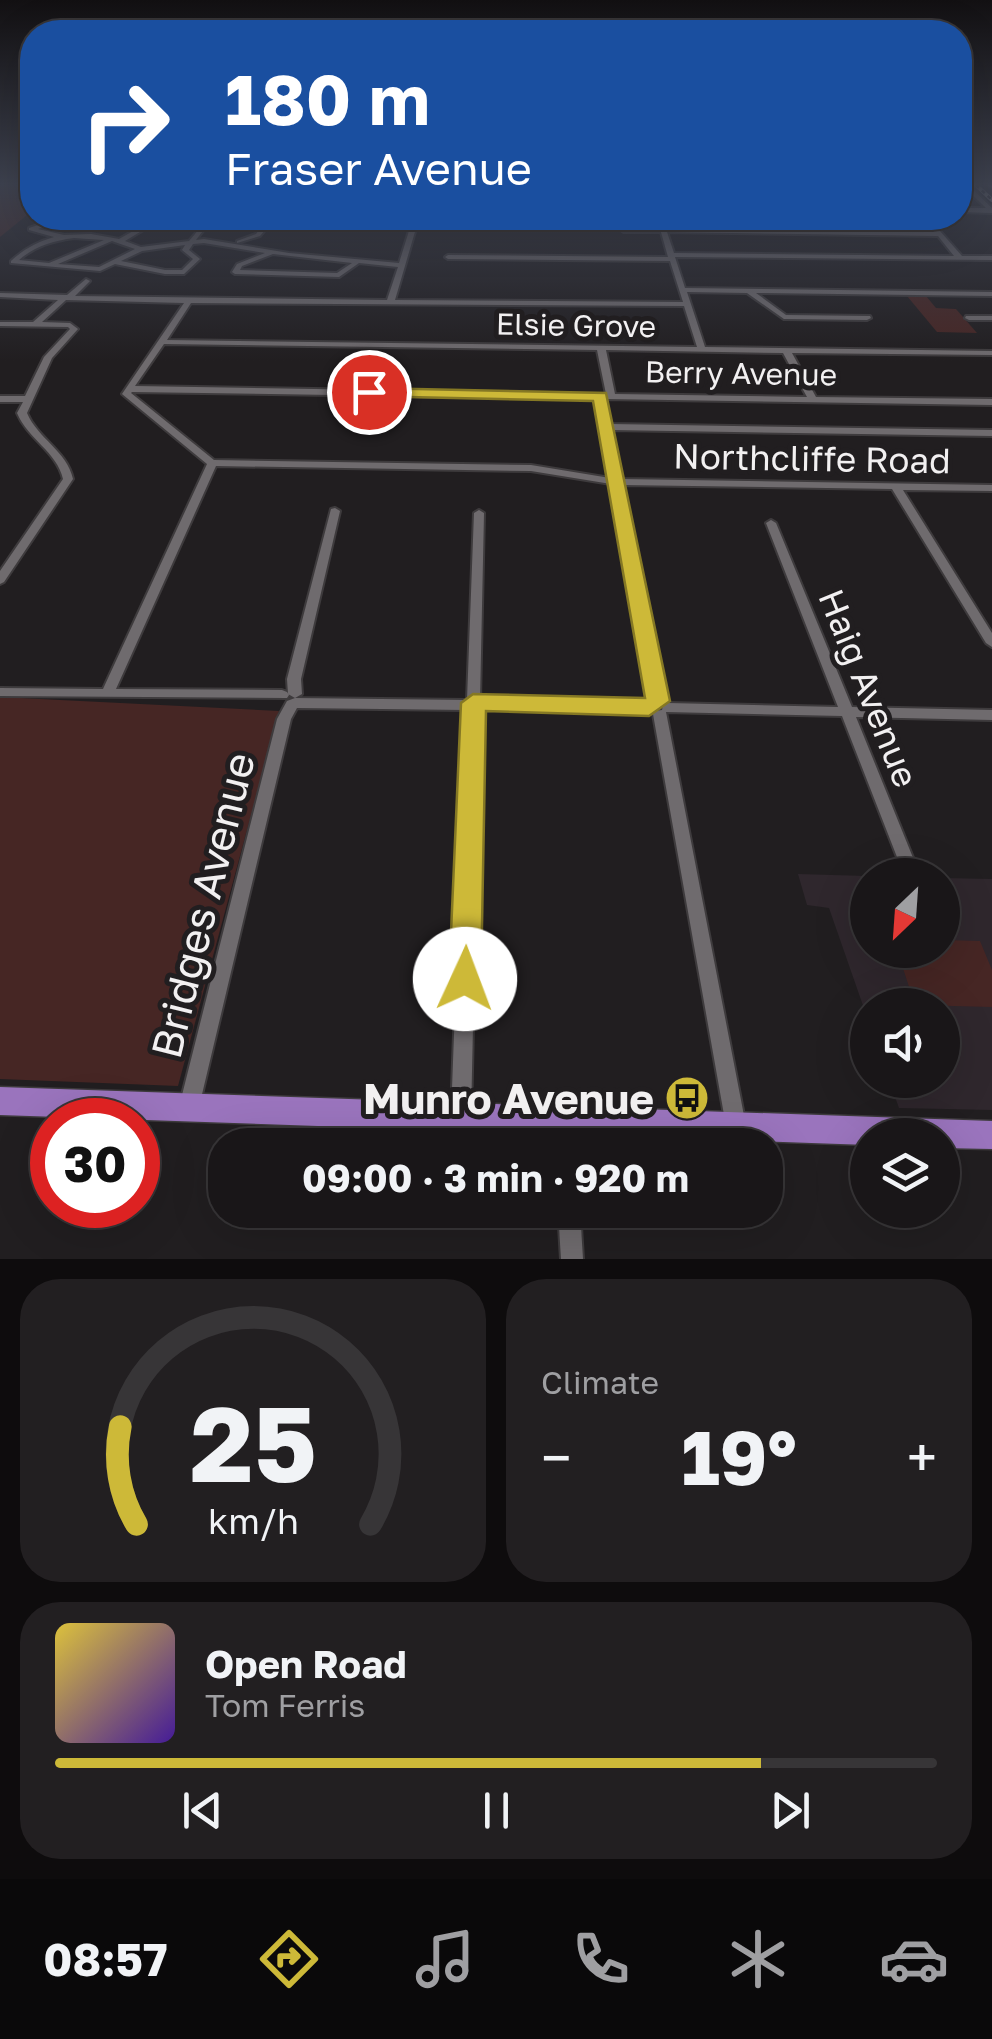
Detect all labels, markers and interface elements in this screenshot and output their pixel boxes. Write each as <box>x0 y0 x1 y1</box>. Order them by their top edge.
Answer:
text: 180 m <box>225 56 430 140</box>
icon: right <box>60 60 190 190</box>
text: Fraser Avenue <box>225 141 532 195</box>
street label: Elsie Grove <box>496 306 656 344</box>
pin <box>327 350 412 435</box>
street label: Berry Avenue <box>645 353 837 393</box>
icon: arrive <box>342 365 397 420</box>
street label: Northcliffe Road <box>673 435 951 481</box>
street label: Haig Avenue <box>810 583 928 793</box>
street label: Bridges Avenue <box>140 747 264 1063</box>
north arrow <box>850 858 960 968</box>
map controls <box>850 858 960 1228</box>
position arrow <box>413 927 517 1031</box>
button: sound <box>850 988 960 1098</box>
place label: Munro Avenue <box>363 1073 654 1123</box>
bus stop icon: Munro Avenue <box>664 1075 710 1121</box>
speed limit sign: 30 <box>30 1098 160 1228</box>
button: layers <box>850 1118 960 1228</box>
text: 09:00 · 3 min · 920 m <box>302 1155 689 1200</box>
text: Climate <box>541 1363 659 1401</box>
text: 25 <box>190 1380 316 1505</box>
text: 19° <box>681 1411 797 1502</box>
text: − <box>541 1424 571 1490</box>
text: + <box>907 1424 937 1490</box>
text: km/h <box>208 1499 298 1542</box>
text: Open Road <box>205 1641 407 1686</box>
text: Tom Ferris <box>205 1686 365 1724</box>
icon: previous <box>175 1783 230 1838</box>
icon: pause <box>469 1783 524 1838</box>
icon: next <box>763 1783 818 1838</box>
icon: directions <box>254 1924 324 1994</box>
icon: music <box>410 1924 480 1994</box>
icon: phone <box>566 1924 636 1994</box>
icon: climate <box>723 1924 793 1994</box>
icon: car <box>879 1924 949 1994</box>
text: 08:57 <box>43 1932 168 1986</box>

